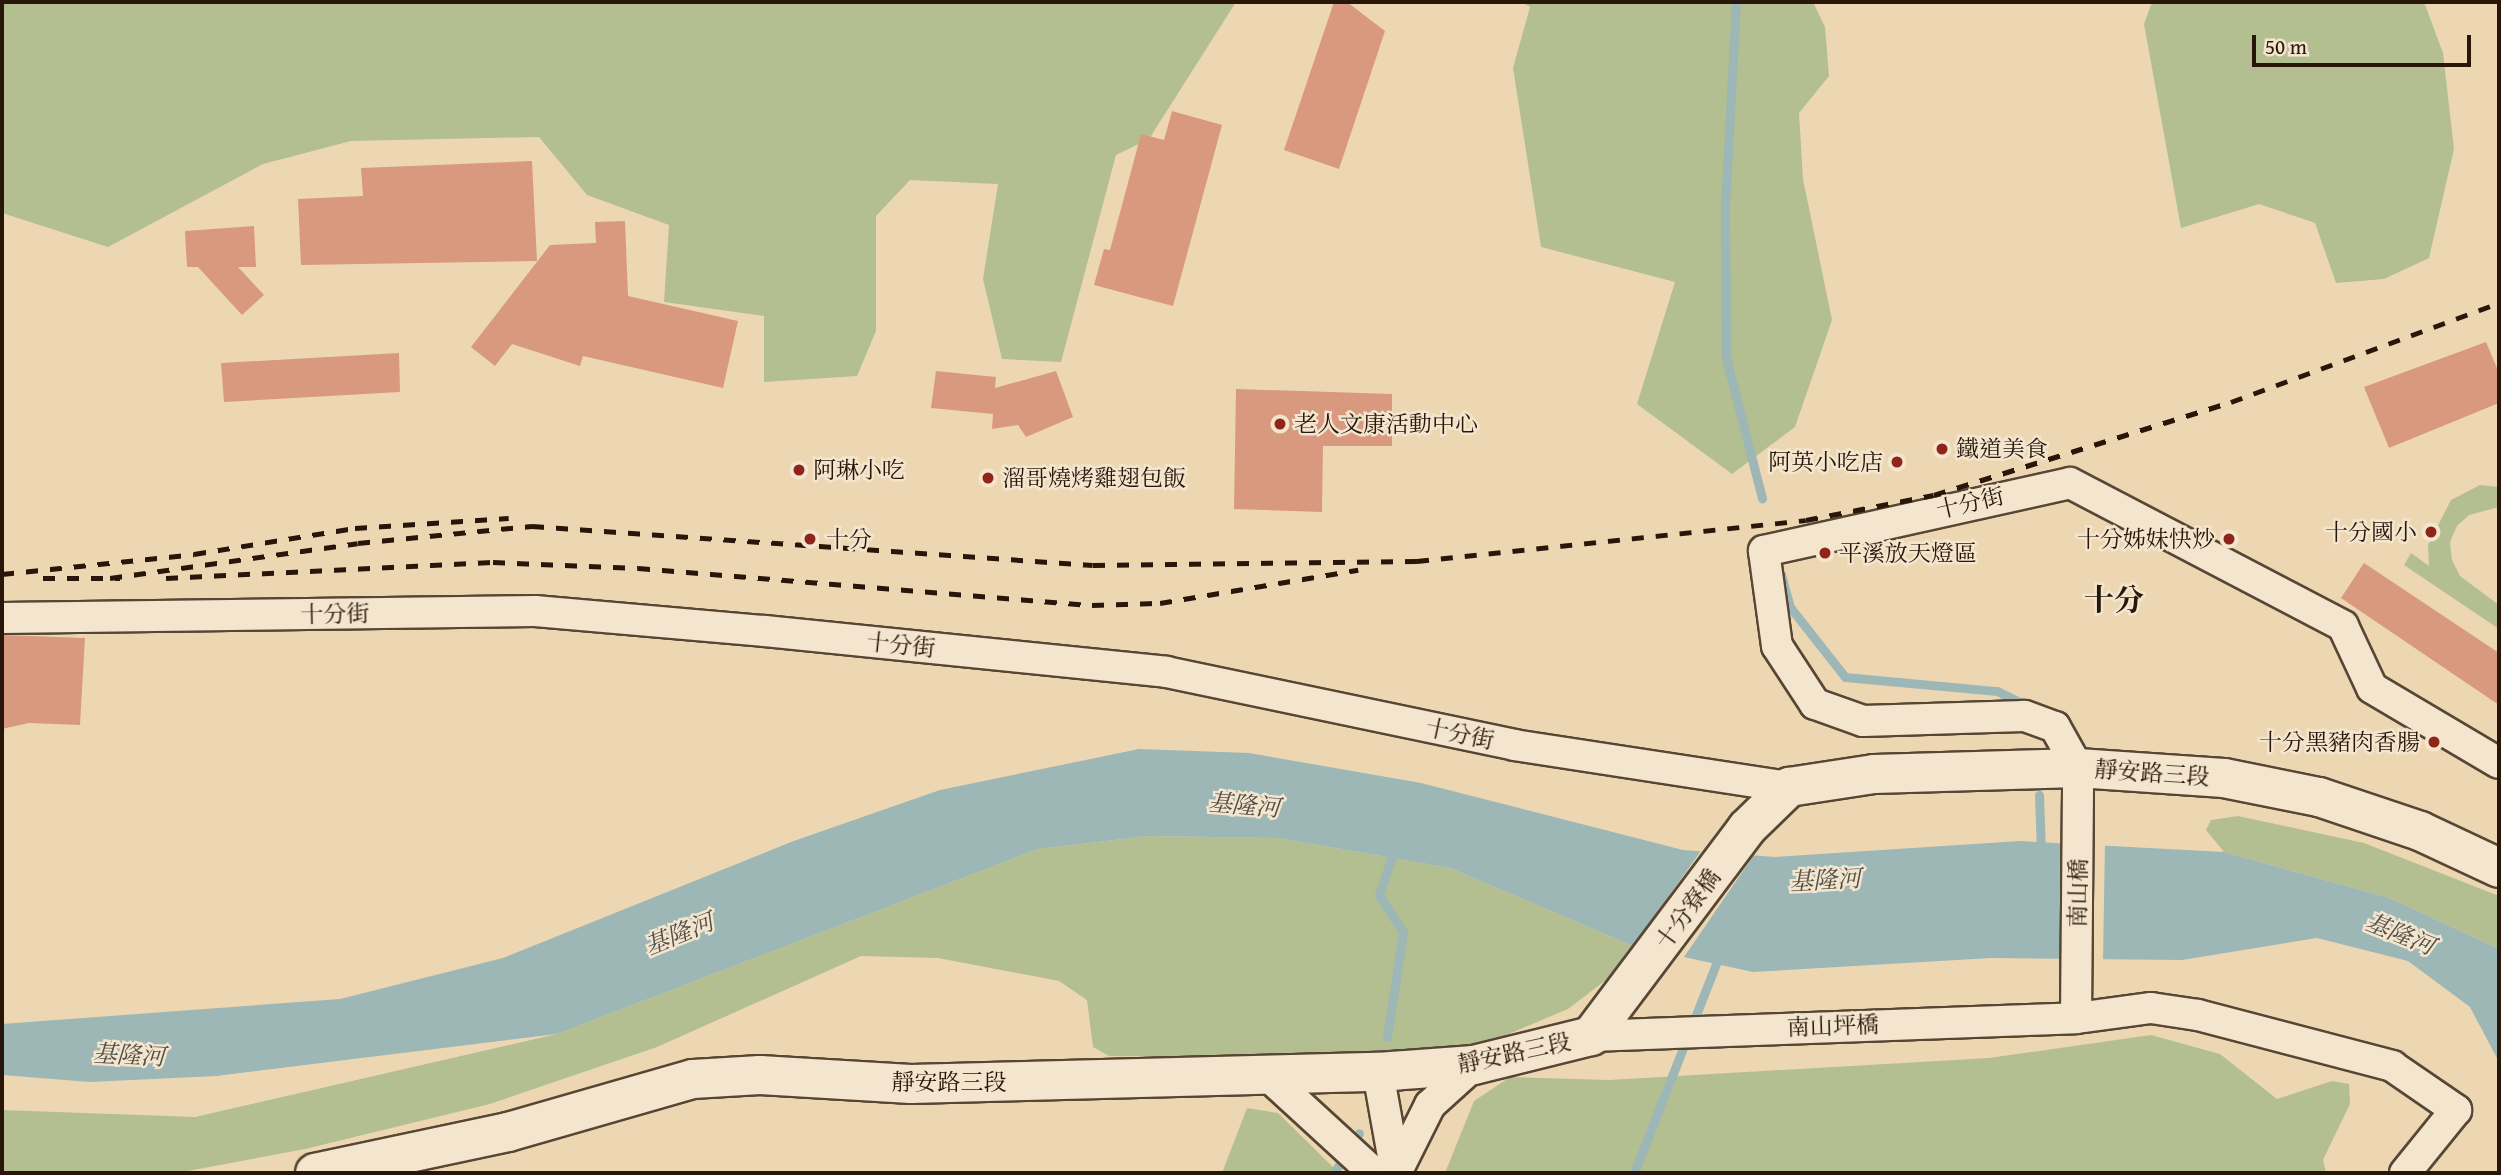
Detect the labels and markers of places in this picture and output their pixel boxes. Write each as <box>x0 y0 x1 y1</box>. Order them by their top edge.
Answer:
place label: 老人文康活動中心 <box>1294 410 1478 438</box>
marker: 老人文康活動中心 <box>1272 416 1288 432</box>
place label: 鐵道美食 <box>1956 435 2048 463</box>
marker: 鐵道美食 <box>1934 441 1950 457</box>
place label: 阿英小吃店 <box>1768 448 1883 476</box>
marker: 阿英小吃店 <box>1889 454 1905 470</box>
place label: 阿琳小吃 <box>813 456 905 484</box>
marker: 阿琳小吃 <box>791 462 807 478</box>
place label: 溜哥燒烤雞翅包飯 <box>1002 464 1186 492</box>
marker: 溜哥燒烤雞翅包飯 <box>980 470 996 486</box>
place label: 十分國小 <box>2325 518 2417 546</box>
marker: 十分國小 <box>2423 524 2439 540</box>
place label: 十分 <box>826 525 872 553</box>
place label: 十分姊妹快炒 <box>2077 525 2215 553</box>
marker: 十分 <box>800 529 820 549</box>
marker: 十分姊妹快炒 <box>2221 531 2237 547</box>
place label: 平溪放天燈區 <box>1839 539 1977 567</box>
marker: 平溪放天燈區 <box>1817 545 1833 561</box>
place label: 十分黑豬肉香腸 <box>2259 728 2420 756</box>
marker: 十分黑豬肉香腸 <box>2426 734 2442 750</box>

